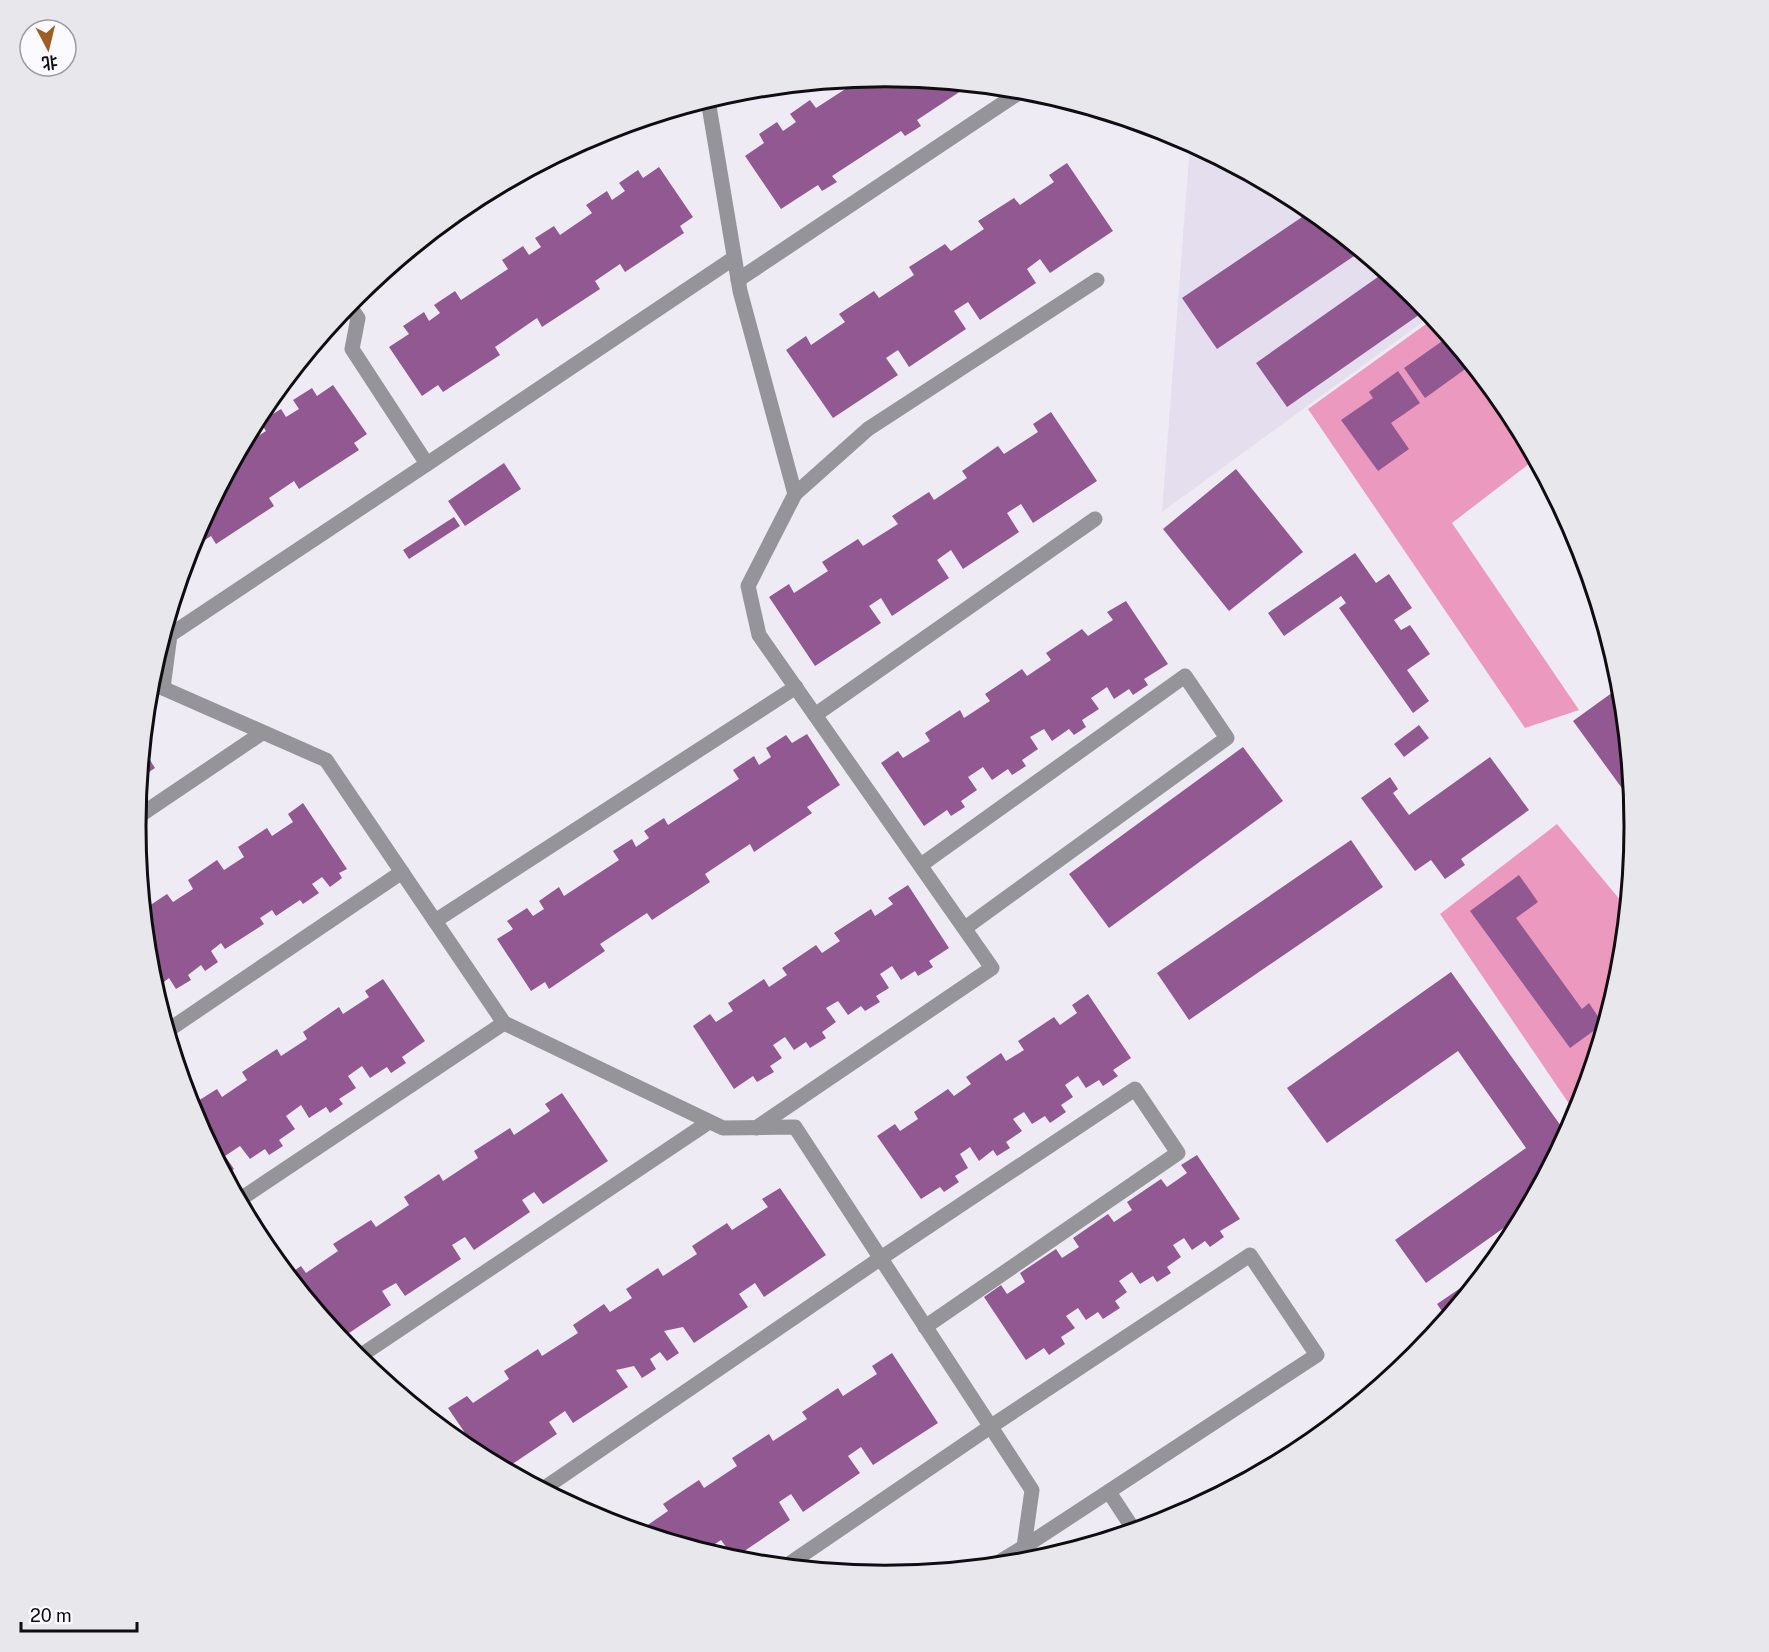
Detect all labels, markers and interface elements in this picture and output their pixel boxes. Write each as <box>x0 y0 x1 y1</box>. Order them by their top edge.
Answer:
north arrow <box>18 18 78 78</box>
text: 北 <box>41 52 59 73</box>
scale bar <box>21 1595 136 1633</box>
text: 20 m <box>30 1605 72 1626</box>

